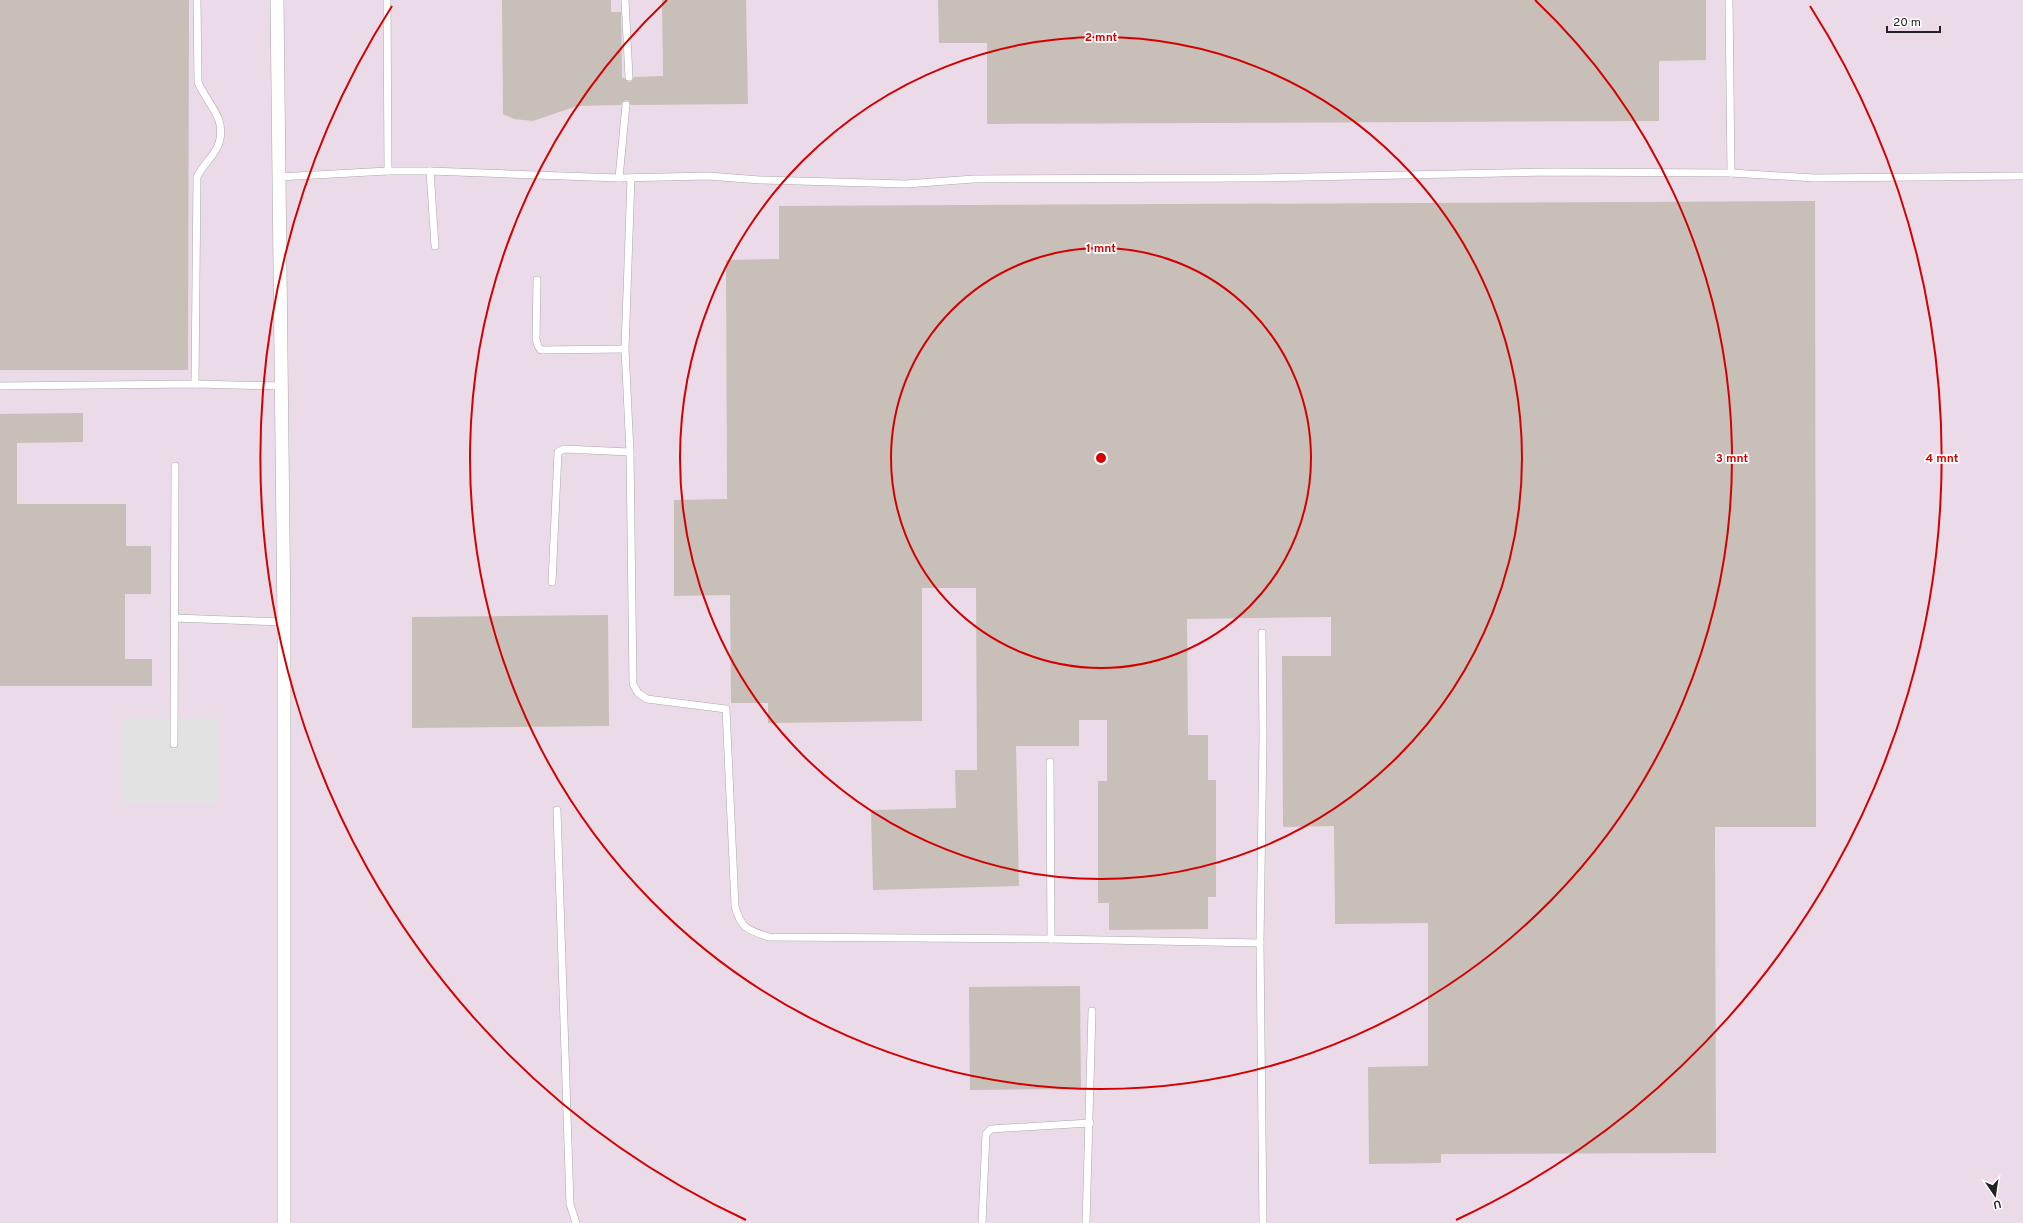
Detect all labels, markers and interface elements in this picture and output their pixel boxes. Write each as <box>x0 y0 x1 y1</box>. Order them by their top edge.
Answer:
scale bar <box>1887 8 1940 34</box>
text: 20 m <box>1893 15 1921 31</box>
text: 2 mnt <box>1085 30 1118 46</box>
text: 1 mnt <box>1086 241 1116 257</box>
centre of rings <box>1094 451 1108 465</box>
text: 3 mnt <box>1716 451 1748 467</box>
text: 4 mnt <box>1926 451 1959 467</box>
north arrow <box>1975 1175 2015 1215</box>
text: U <box>1992 1196 2002 1211</box>

